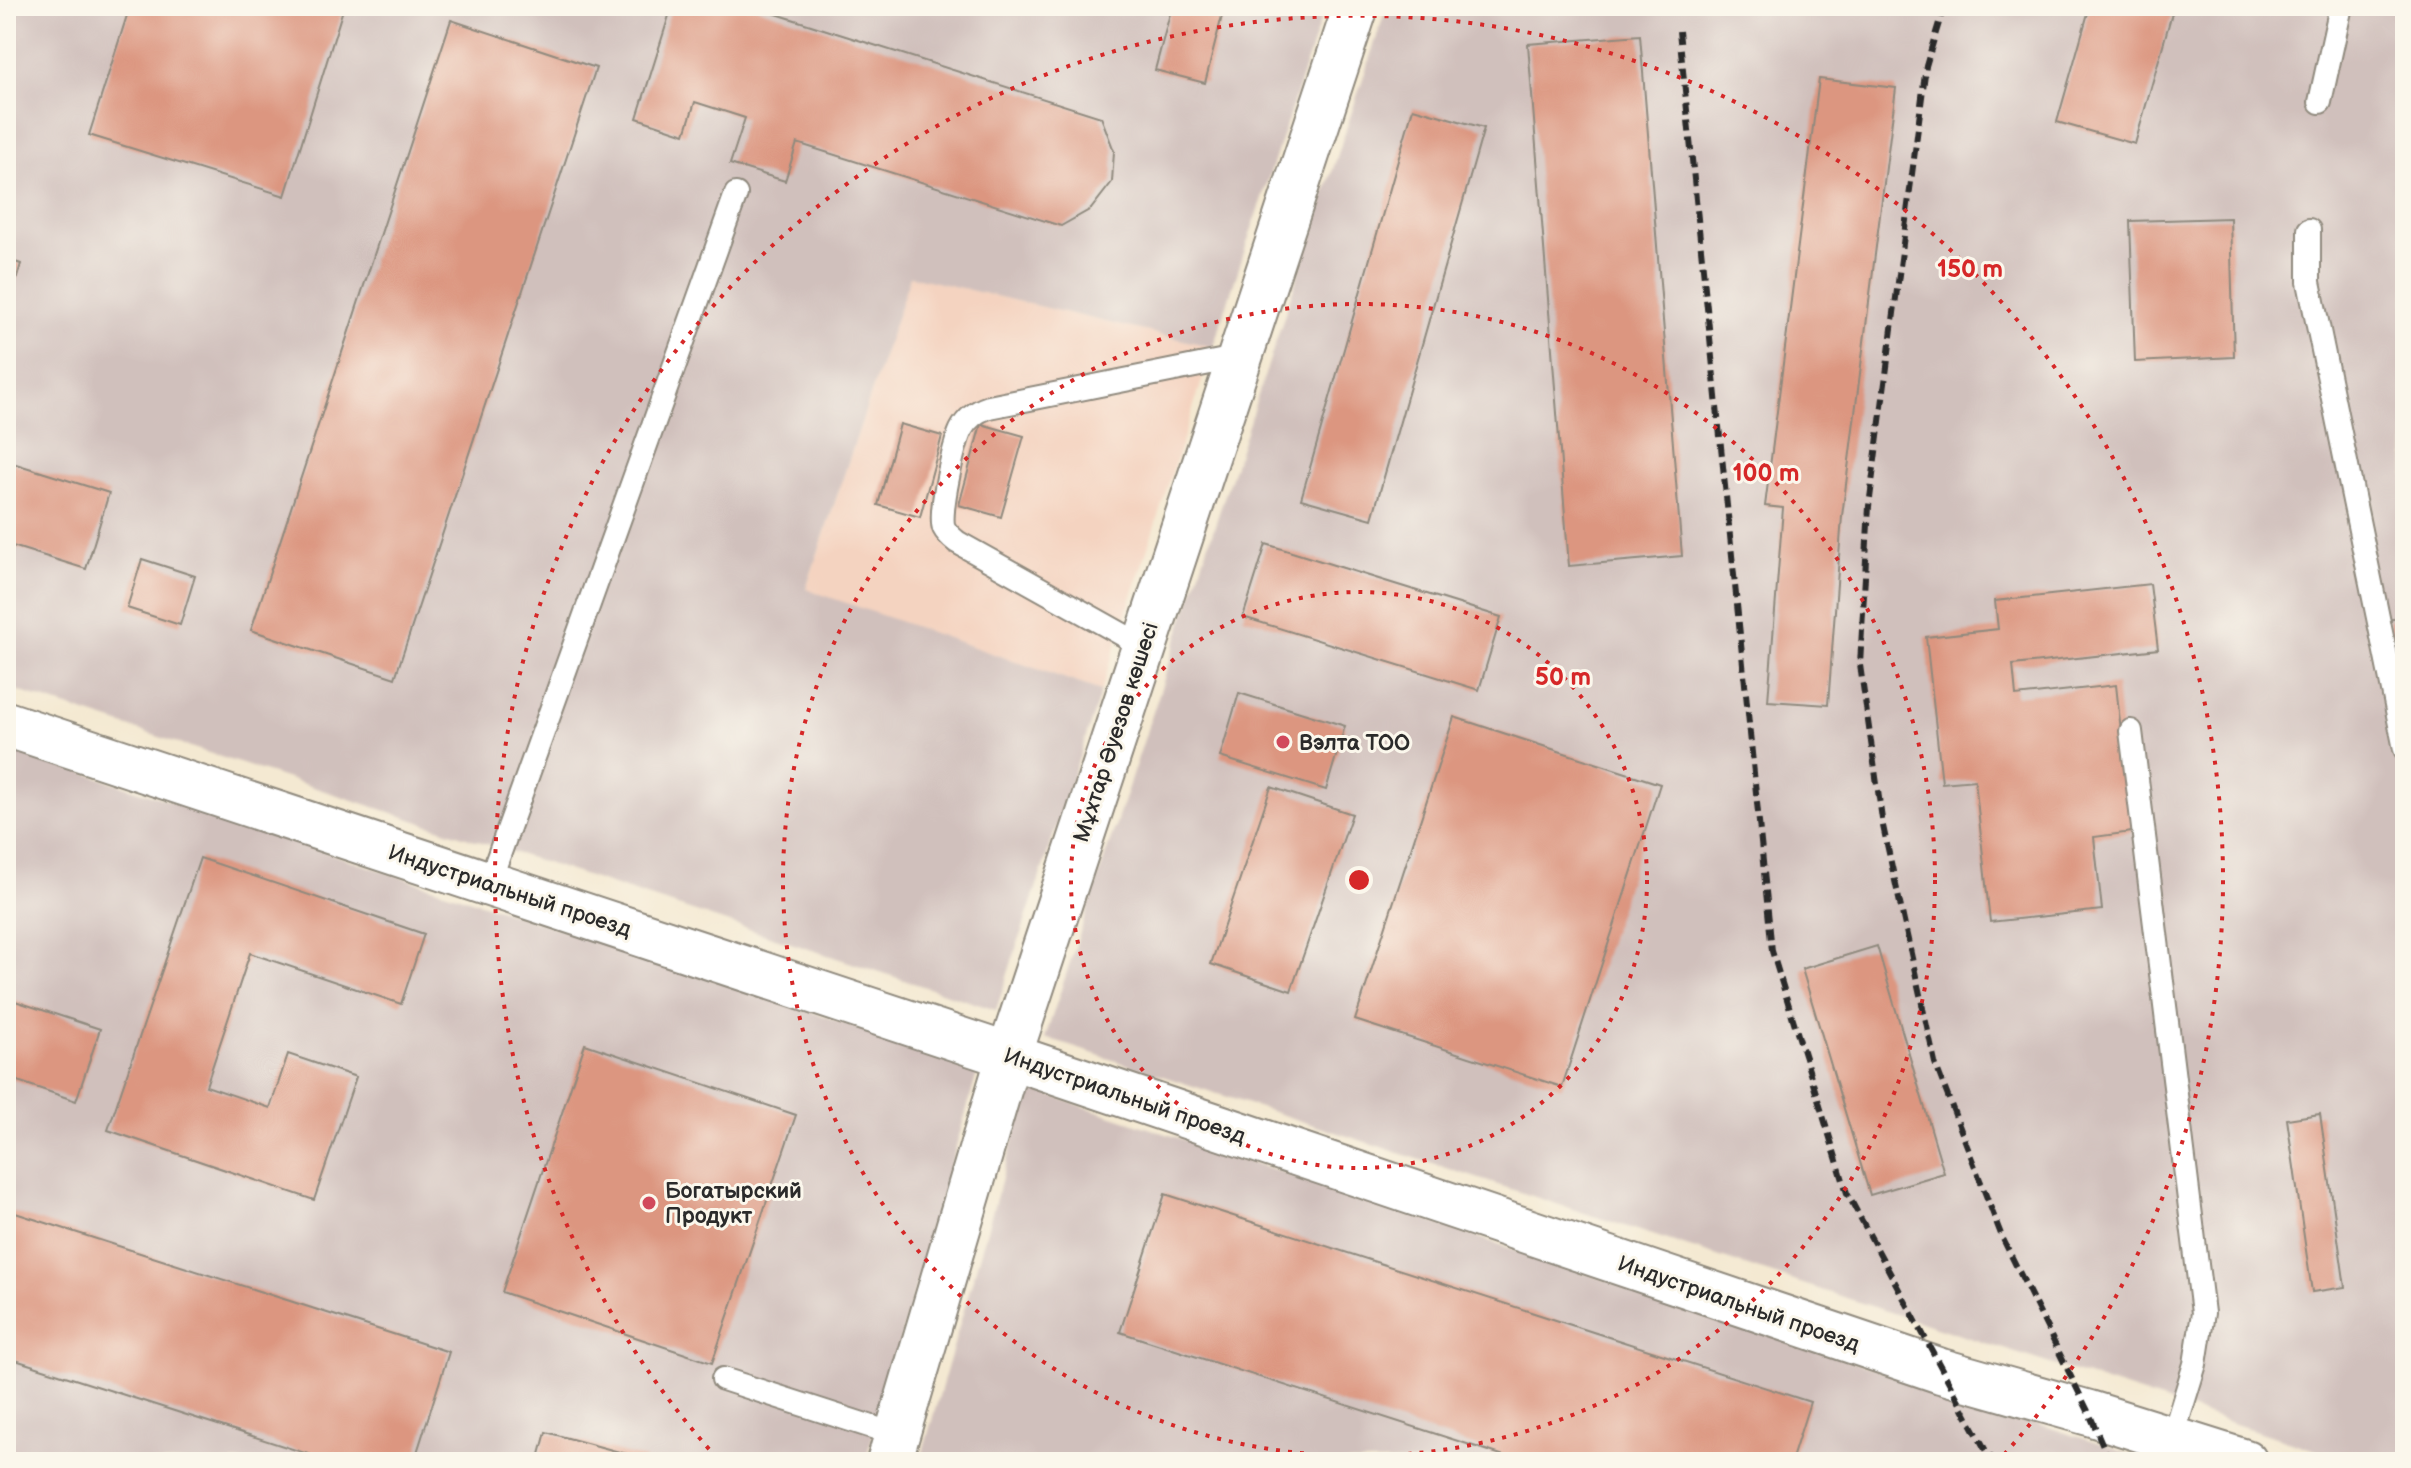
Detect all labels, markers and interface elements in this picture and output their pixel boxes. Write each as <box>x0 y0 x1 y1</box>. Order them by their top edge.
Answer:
text: 150 m <box>1937 255 2003 284</box>
text: 100 m <box>1733 459 1799 488</box>
street label: Мұхтар Әуезов көшесі <box>1068 619 1165 846</box>
text: 50 m <box>1535 663 1591 692</box>
place label: Вэлта ТОО <box>1299 730 1410 757</box>
marker: Вэлта ТОО <box>1274 733 1292 751</box>
street label: Индустриальный проезд <box>385 839 634 944</box>
centre of rings <box>1345 866 1373 894</box>
street label: Индустриальный проезд <box>1000 1042 1249 1151</box>
place label: Богатырский Продукт <box>665 1178 802 1230</box>
marker: Богатырский Продукт <box>640 1194 658 1212</box>
street label: Индустриальный проезд <box>1614 1250 1863 1359</box>

